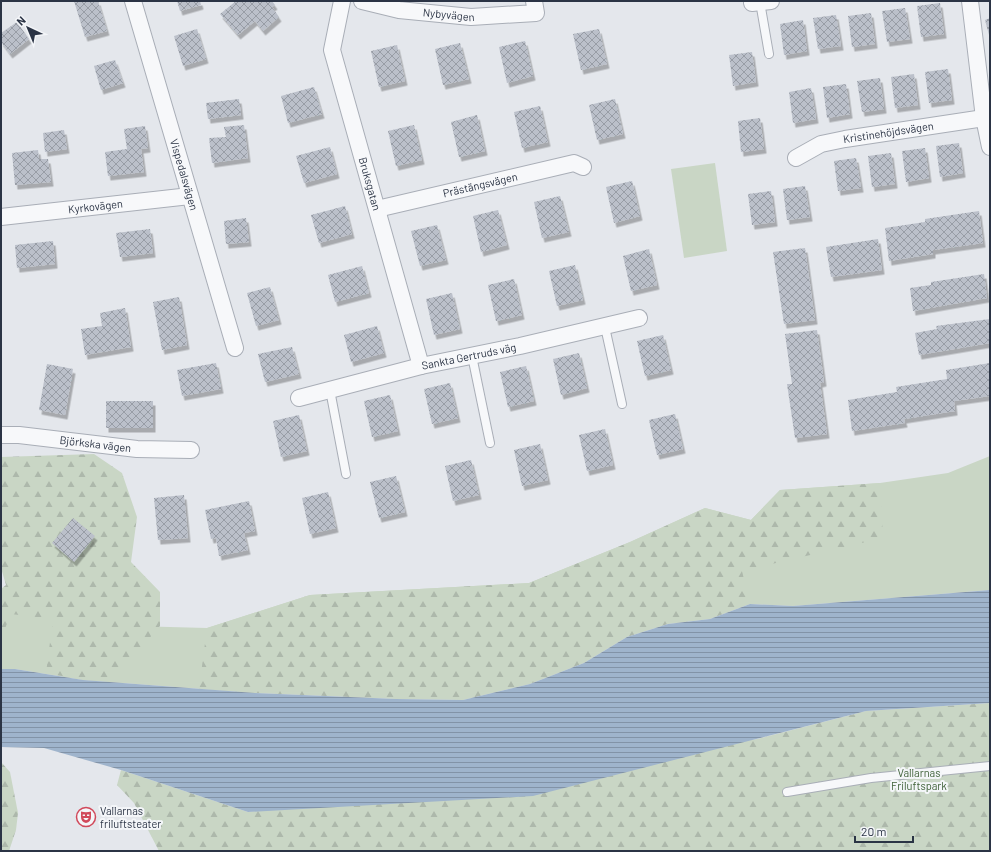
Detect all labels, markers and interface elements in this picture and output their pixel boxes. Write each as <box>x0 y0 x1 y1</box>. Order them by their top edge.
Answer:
street label: Nybyvägen <box>422 5 475 23</box>
north arrow <box>8 8 48 48</box>
text: N <box>14 13 28 28</box>
street label: Kristinehöjdsvägen <box>842 119 934 145</box>
street label: Vispedalsvägen <box>168 137 201 212</box>
street label: Bruksgatan <box>356 156 384 212</box>
street label: Prästängsvägen <box>442 169 519 199</box>
street label: Kyrkovägen <box>67 197 124 216</box>
street label: Sankta Gertruds väg <box>420 340 517 372</box>
street label: Björkska vägen <box>59 433 132 454</box>
park label: Vallarnas Friluftspark <box>891 766 947 792</box>
place label: Vallarnas friluftsteater <box>100 804 161 830</box>
theatre icon: Vallarnas friluftsteater <box>75 806 97 828</box>
scale bar <box>855 818 913 844</box>
text: 20 m <box>861 824 887 838</box>

